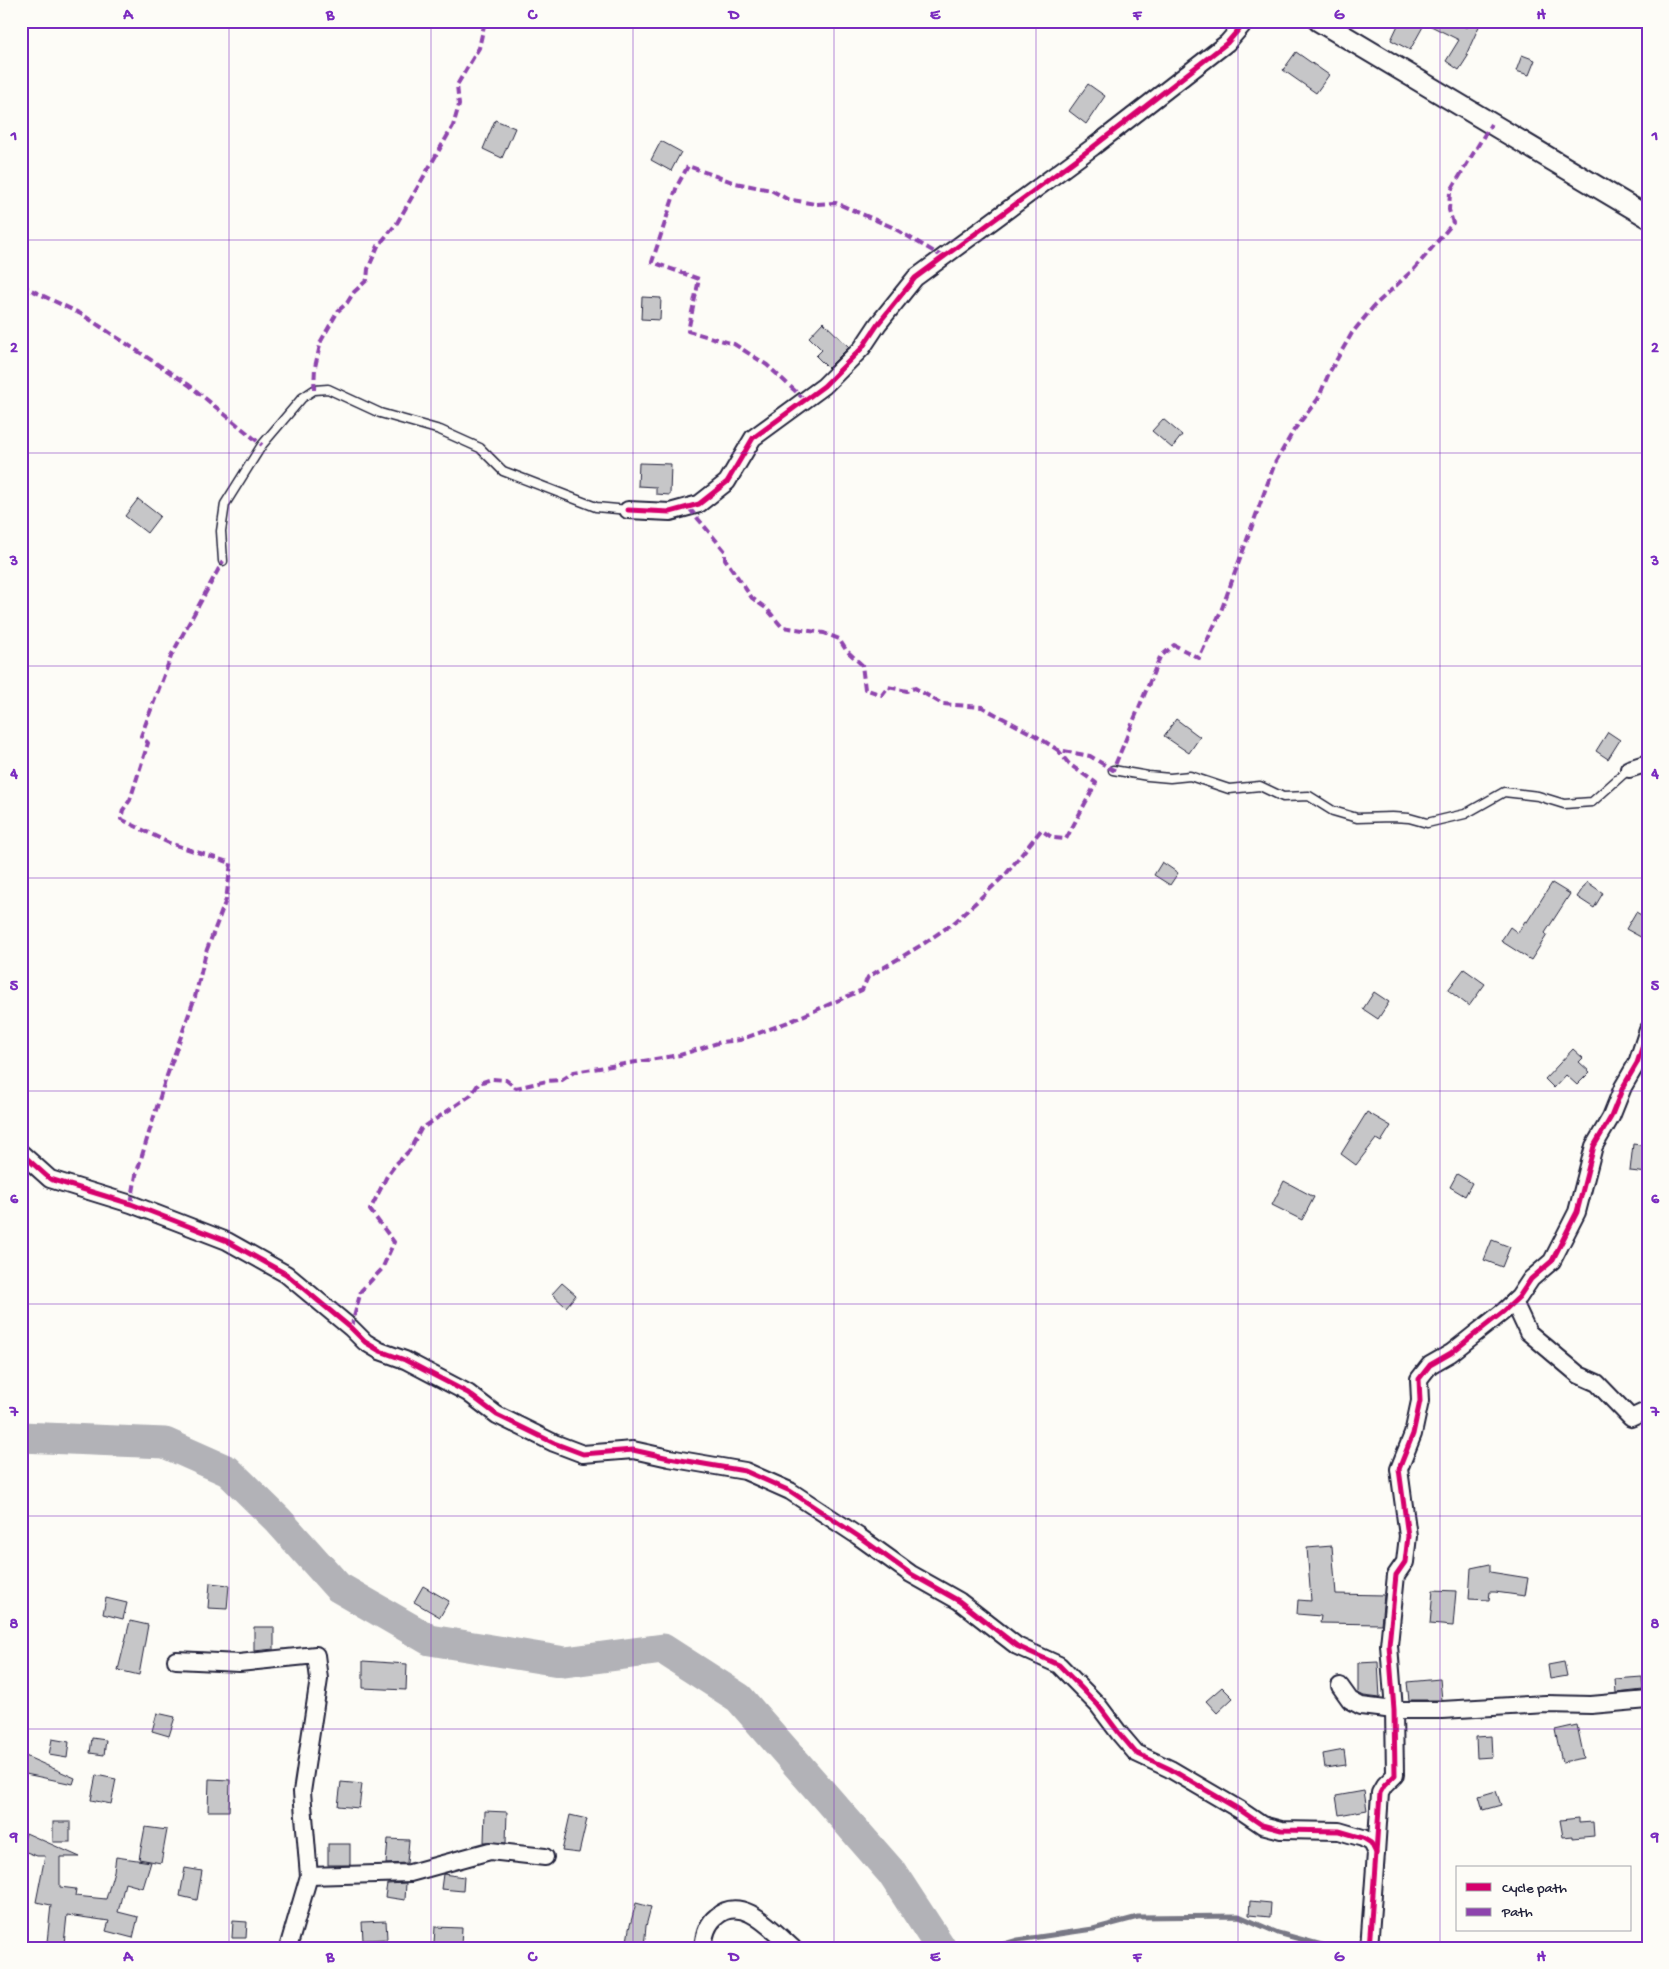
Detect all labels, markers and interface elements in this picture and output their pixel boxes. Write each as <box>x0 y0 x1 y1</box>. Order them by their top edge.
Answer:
text: A <box>122 7 134 26</box>
text: B <box>325 7 335 26</box>
text: C <box>527 7 538 26</box>
text: D <box>727 7 740 26</box>
text: E <box>930 7 941 26</box>
text: F <box>1132 7 1143 26</box>
text: G <box>1334 7 1345 26</box>
text: H <box>1536 7 1546 26</box>
text: 1 <box>10 128 17 147</box>
text: 1 <box>1651 128 1658 147</box>
text: 2 <box>10 340 18 359</box>
text: 2 <box>1651 340 1659 359</box>
text: 3 <box>9 553 18 572</box>
text: 3 <box>1650 553 1659 572</box>
text: 4 <box>9 766 18 785</box>
text: 4 <box>1650 766 1659 785</box>
text: 5 <box>10 978 19 997</box>
text: 5 <box>1651 978 1660 997</box>
text: 6 <box>10 1191 19 1210</box>
text: 6 <box>1651 1191 1660 1210</box>
text: 7 <box>9 1404 19 1423</box>
text: 7 <box>1650 1404 1660 1423</box>
text: 8 <box>10 1616 19 1635</box>
text: 8 <box>1651 1616 1660 1635</box>
text: 9 <box>9 1829 18 1848</box>
text: 9 <box>1650 1829 1659 1848</box>
legend <box>1456 1866 1632 1932</box>
text: Cycle path <box>1502 1880 1567 1898</box>
text: Path <box>1501 1904 1533 1922</box>
text: A <box>122 1949 134 1968</box>
text: B <box>325 1949 335 1968</box>
text: C <box>527 1949 538 1968</box>
text: D <box>727 1949 740 1968</box>
text: E <box>930 1949 941 1968</box>
text: F <box>1132 1949 1143 1968</box>
text: G <box>1334 1949 1345 1968</box>
text: H <box>1536 1949 1546 1968</box>

